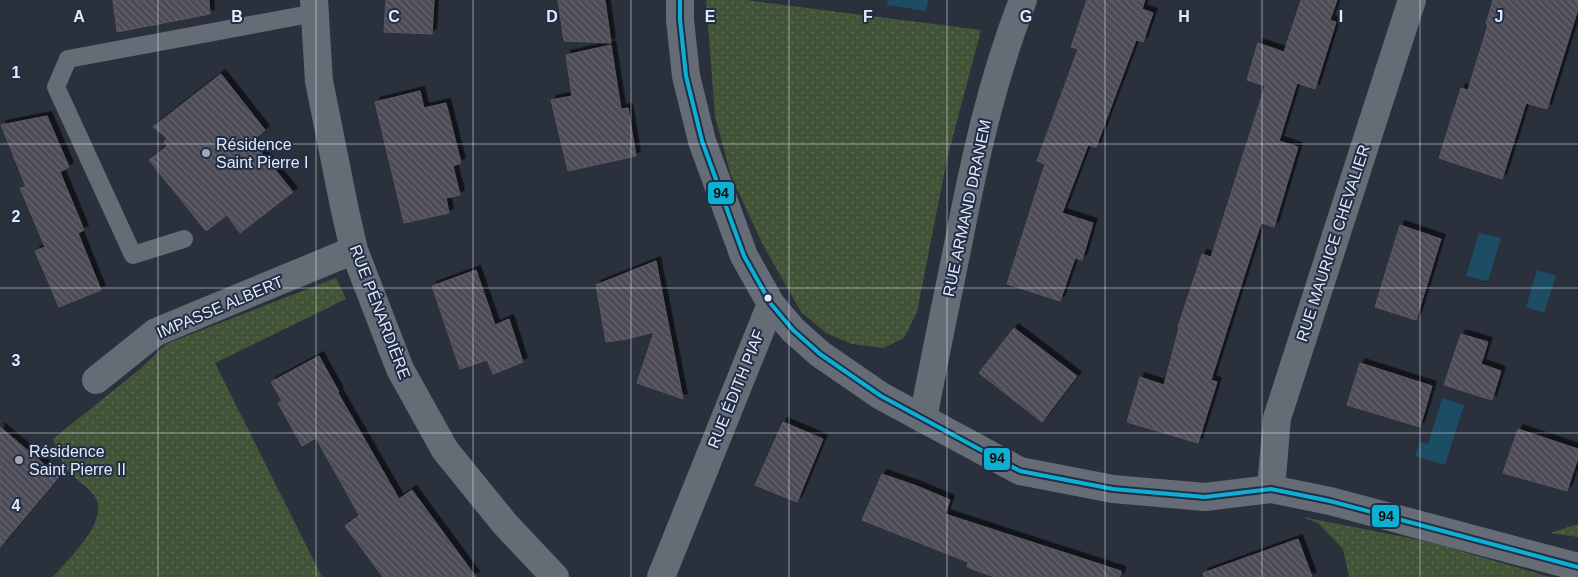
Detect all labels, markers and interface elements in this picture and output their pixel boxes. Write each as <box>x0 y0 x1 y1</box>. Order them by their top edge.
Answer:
text: A <box>73 8 85 25</box>
text: B <box>231 8 243 25</box>
text: C <box>388 8 400 25</box>
text: D <box>546 8 558 25</box>
text: E <box>705 8 716 25</box>
text: F <box>863 8 873 25</box>
text: G <box>1020 8 1032 25</box>
text: H <box>1178 8 1190 25</box>
text: I <box>1339 8 1343 25</box>
text: J <box>1495 8 1503 25</box>
text: 1 <box>12 64 21 81</box>
street label: RUE ARMAND DRANEM <box>940 118 994 298</box>
place label: Résidence Saint Pierre I <box>216 136 308 171</box>
street label: RUE MAURICE CHEVALIER <box>1293 142 1373 344</box>
marker: Résidence Saint Pierre I <box>200 147 212 159</box>
line badge: 94 <box>707 181 735 205</box>
text: 94 <box>713 185 729 201</box>
text: 2 <box>12 208 21 225</box>
street label: RUE PÉNARDIÈRE <box>347 242 414 381</box>
street label: IMPASSE ALBERT <box>154 273 286 341</box>
unlabelled marker <box>763 293 773 303</box>
street label: RUE ÉDITH PIAF <box>704 327 768 451</box>
text: 3 <box>12 352 21 369</box>
place label: Résidence Saint Pierre II <box>29 443 126 478</box>
line badge: 94 <box>983 447 1011 471</box>
text: 94 <box>989 450 1005 466</box>
marker: Résidence Saint Pierre II <box>13 454 25 466</box>
text: 4 <box>12 497 21 514</box>
line badge: 94 <box>1371 504 1400 528</box>
text: 94 <box>1378 508 1394 524</box>

